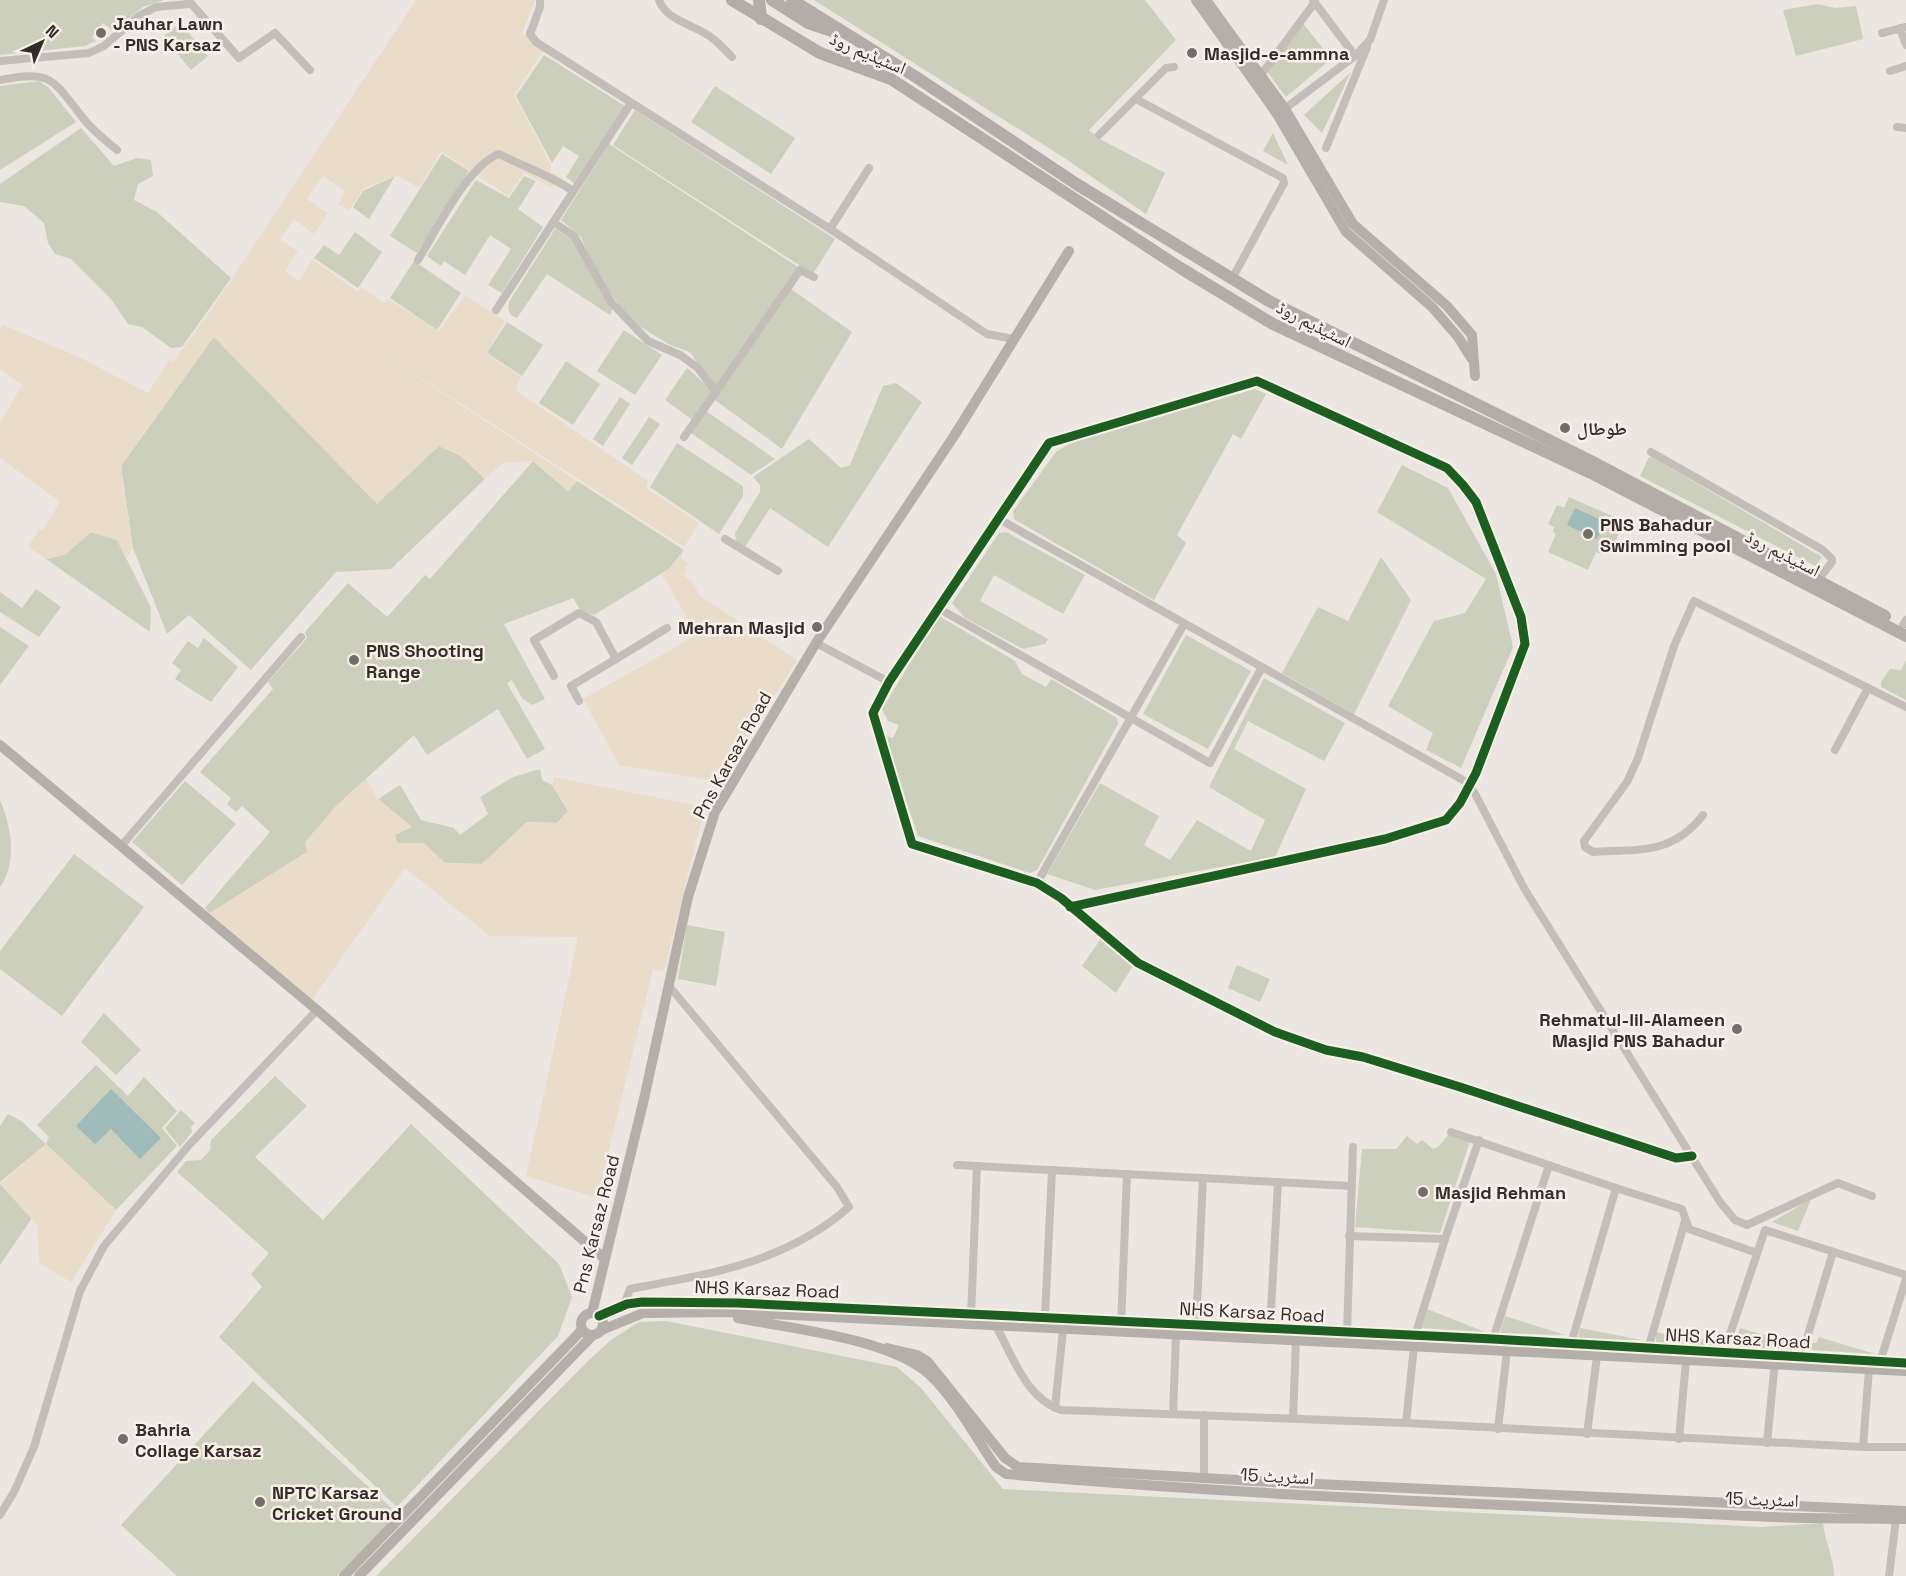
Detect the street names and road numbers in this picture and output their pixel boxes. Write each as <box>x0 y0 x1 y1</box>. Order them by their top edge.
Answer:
street label: اسٹیڈیم روڈ <box>826 27 910 80</box>
street label: اسٹیڈیم روڈ <box>1272 295 1355 353</box>
street label: اسٹیڈیم روڈ <box>1741 524 1824 582</box>
street label: Pns Karsaz Road <box>688 687 776 823</box>
street label: Pns Karsaz Road <box>568 1152 624 1296</box>
street label: NHS Karsaz Road <box>694 1275 840 1303</box>
street label: NHS Karsaz Road <box>1179 1297 1325 1327</box>
street label: NHS Karsaz Road <box>1665 1323 1811 1353</box>
street label: اسٹریٹ 15 <box>1240 1463 1314 1489</box>
street label: اسٹریٹ 15 <box>1725 1486 1799 1512</box>

